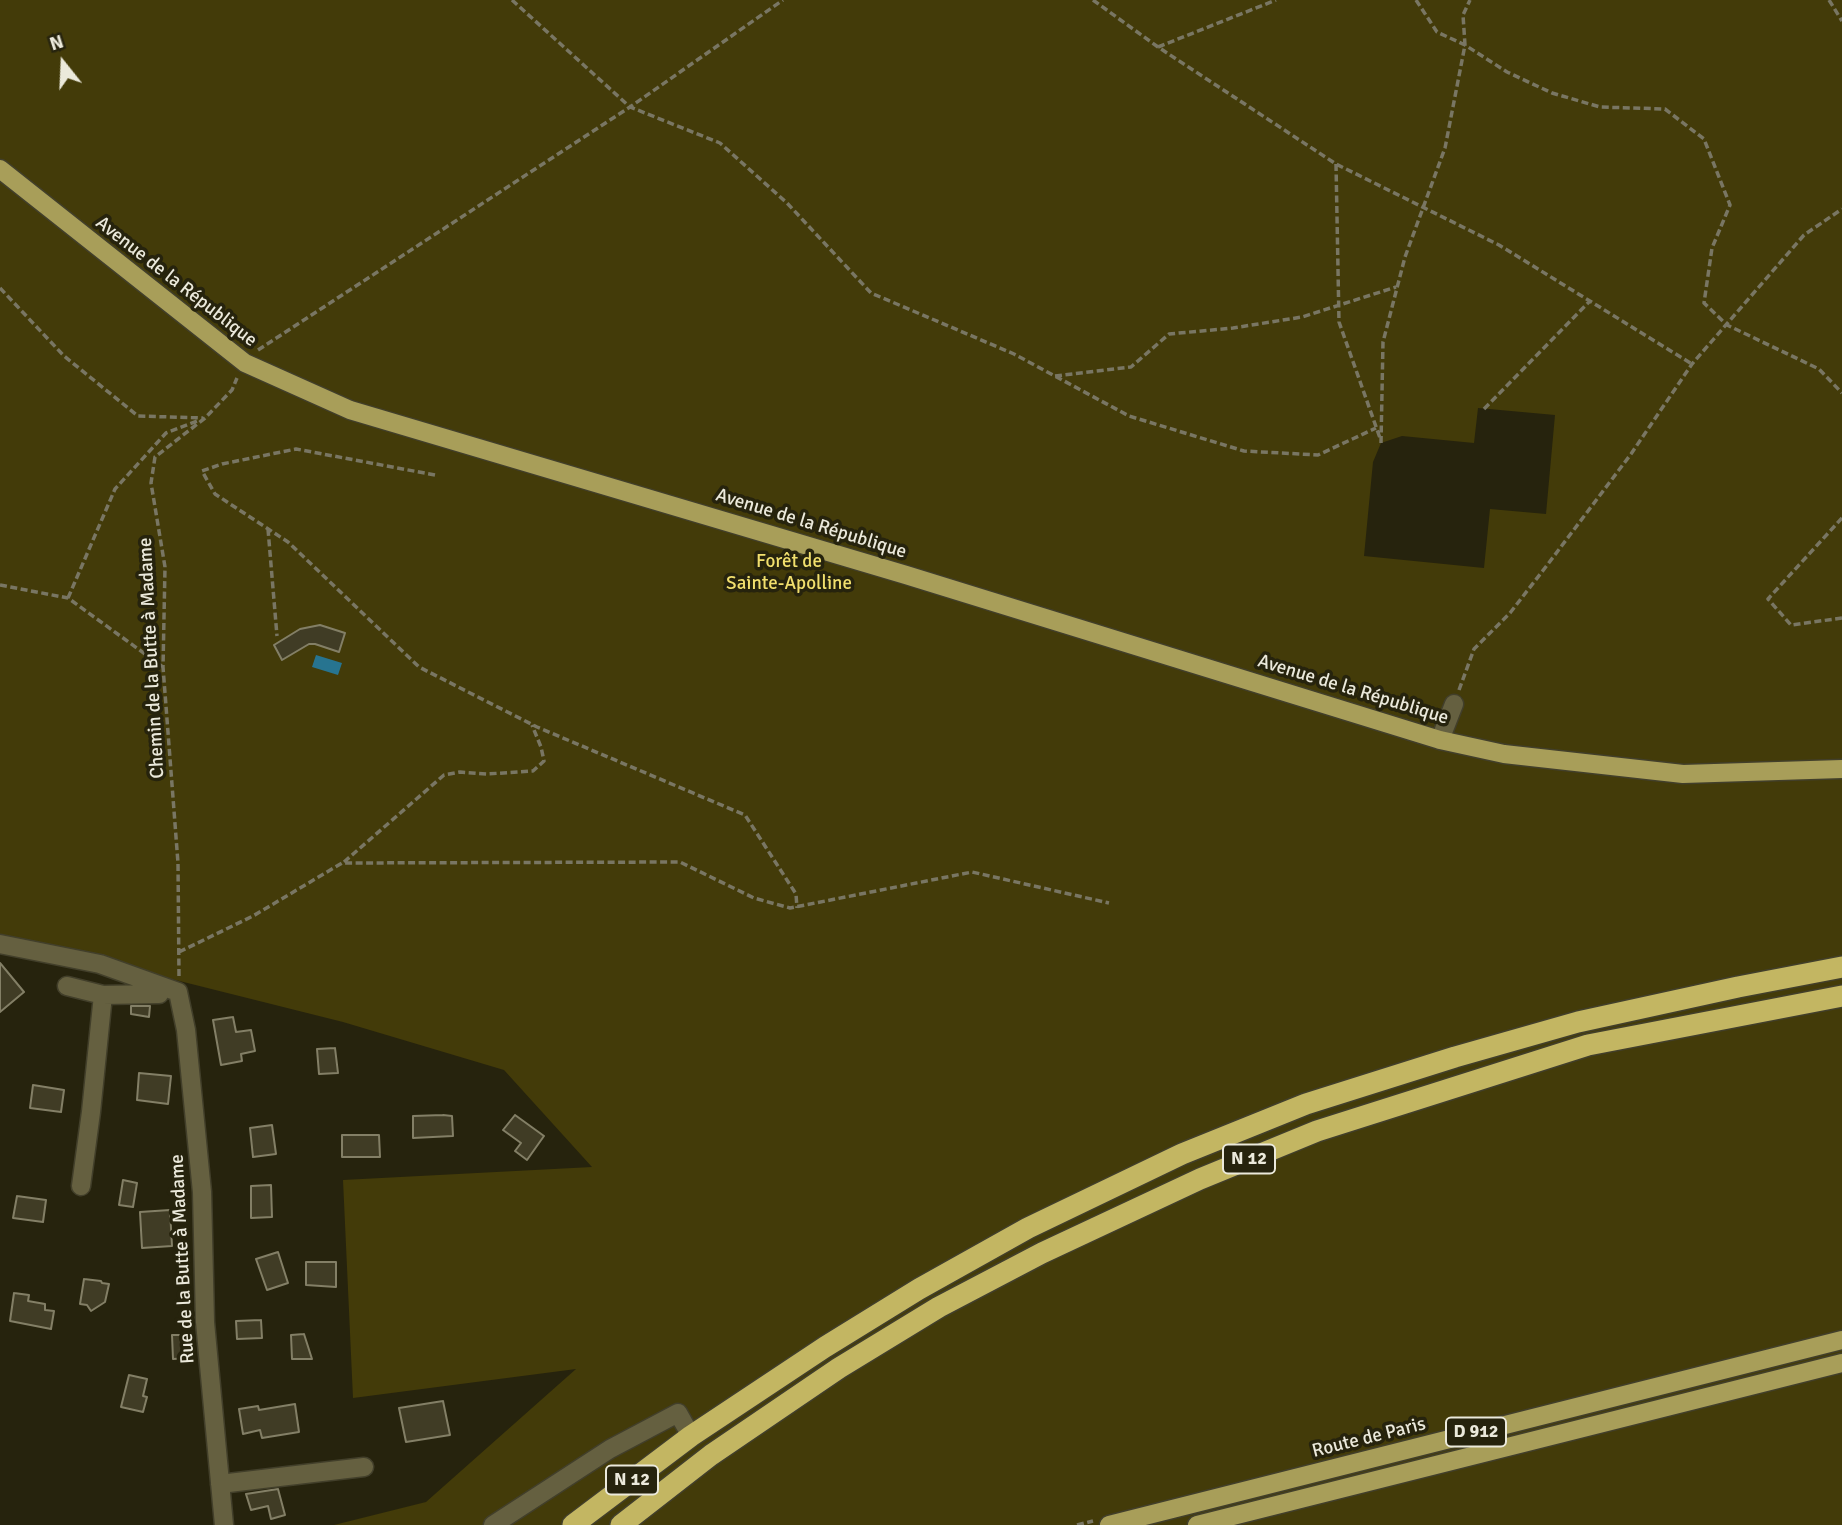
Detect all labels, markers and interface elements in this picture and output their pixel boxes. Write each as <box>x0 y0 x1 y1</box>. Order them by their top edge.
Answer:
north arrow <box>28 28 98 98</box>
text: N <box>47 30 67 56</box>
street label: Avenue de la République <box>91 212 261 352</box>
street label: Avenue de la République <box>713 484 909 564</box>
street label: Chemin de la Butte à Madame <box>134 537 170 779</box>
park label: Forêt de Sainte-Apolline <box>726 551 852 595</box>
street label: Avenue de la République <box>1255 650 1451 730</box>
road number: N 12 <box>1223 1144 1275 1174</box>
street label: Rue de la Butte à Madame <box>166 1154 200 1364</box>
street label: Route de Paris <box>1310 1413 1428 1463</box>
road number: D 912 <box>1446 1418 1506 1447</box>
road number: N 12 <box>606 1465 658 1494</box>

